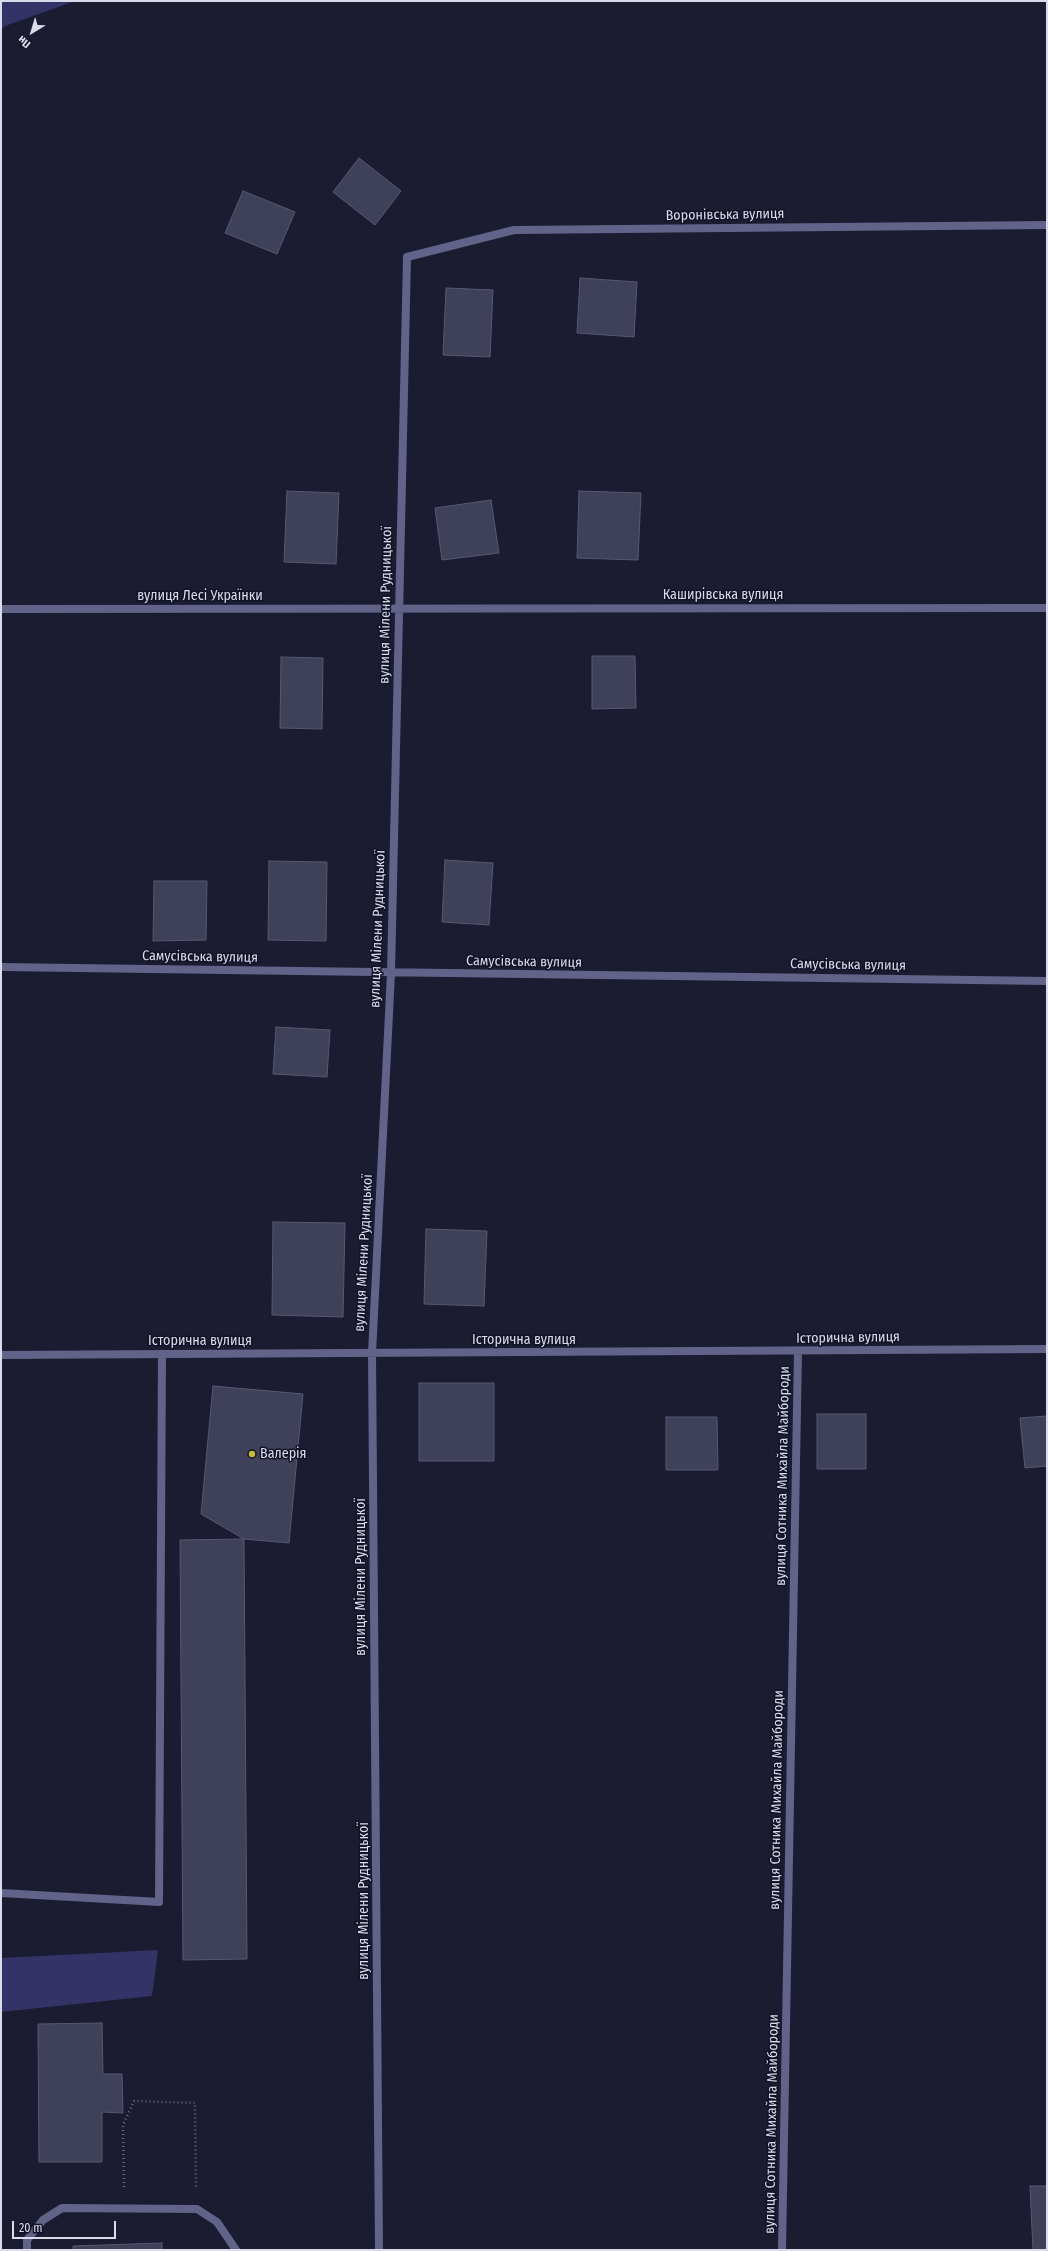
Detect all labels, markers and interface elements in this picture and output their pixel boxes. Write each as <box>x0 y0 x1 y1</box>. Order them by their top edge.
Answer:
north arrow <box>12 12 52 52</box>
text: Пн <box>15 33 33 51</box>
street label: Воронівська вулиця <box>665 206 785 224</box>
street label: вулиця Мілени Рудницької <box>376 526 396 684</box>
street label: Каширівська вулиця <box>663 587 783 603</box>
street label: вулиця Лесі Українки <box>137 588 263 604</box>
street label: вулиця Мілени Рудницької <box>367 850 389 1008</box>
street label: Самусівська вулиця <box>142 948 258 966</box>
street label: Самусівська вулиця <box>466 953 582 971</box>
street label: Самусівська вулиця <box>790 956 906 974</box>
street label: вулиця Мілени Рудницької <box>351 1174 377 1332</box>
street label: Історична вулиця <box>796 1329 900 1347</box>
street label: Історична вулиця <box>472 1332 576 1348</box>
street label: Історична вулиця <box>148 1333 252 1349</box>
street label: вулиця Сотника Михайла Майбороди <box>773 1366 793 1586</box>
place label: Валерія <box>260 1446 307 1462</box>
marker: Валерія <box>247 1449 257 1459</box>
street label: вулиця Мілени Рудницької <box>353 1498 369 1656</box>
street label: вулиця Сотника Михайла Майбороди <box>767 1690 787 1910</box>
street label: вулиця Мілени Рудницької <box>356 1822 372 1980</box>
street label: вулиця Сотника Михайла Майбороди <box>762 2014 782 2234</box>
scale bar <box>14 2213 118 2239</box>
text: 20 m <box>19 2221 43 2235</box>

